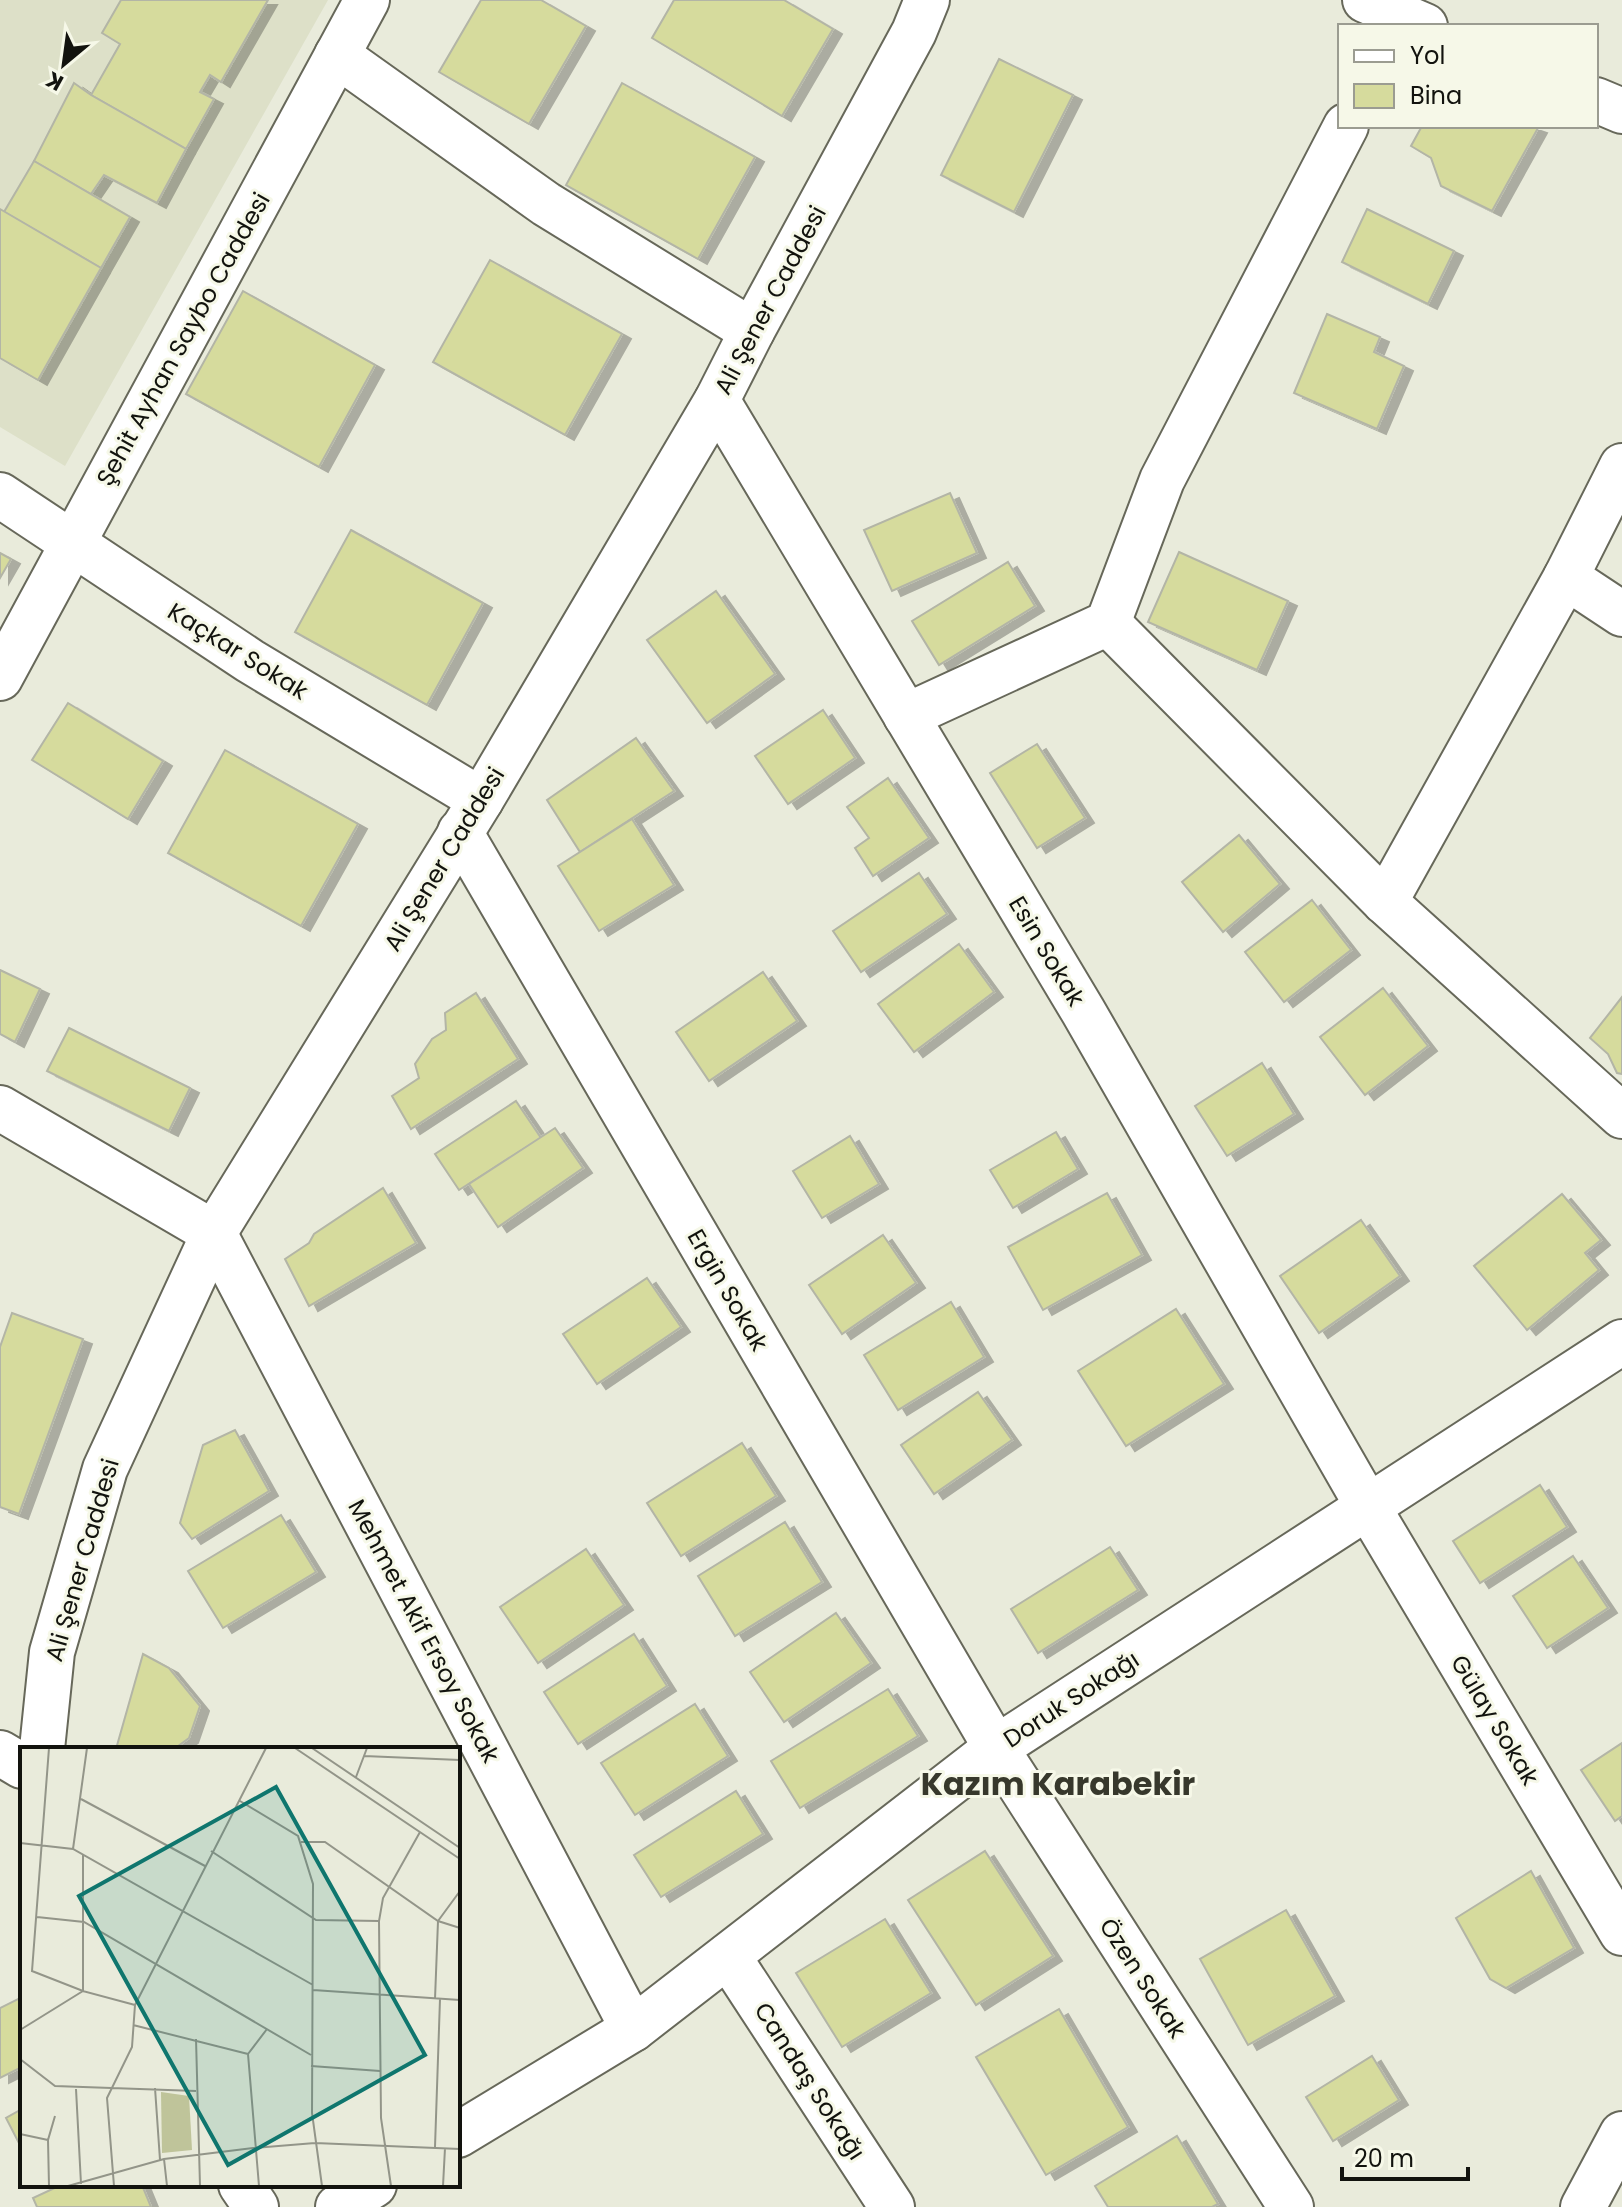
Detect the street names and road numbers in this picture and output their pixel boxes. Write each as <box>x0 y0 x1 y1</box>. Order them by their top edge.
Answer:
street label: Şehit Ayhan Saybo Caddesi <box>88 186 278 492</box>
street label: Ali Şener Caddesi <box>706 200 834 400</box>
street label: Kaçkar Sokak <box>162 595 315 708</box>
street label: Ali Şener Caddesi <box>376 761 512 957</box>
street label: Esin Sokak <box>1001 890 1093 1013</box>
street label: Ergin Sokak <box>680 1223 776 1357</box>
street label: Ali Şener Caddesi <box>37 1455 127 1665</box>
street label: Mehmet Akif Ersoy Sokak <box>340 1494 508 1769</box>
street label: Doruk Sokağı <box>997 1643 1145 1755</box>
street label: Gülay Sokak <box>1443 1649 1547 1792</box>
street label: Özen Sokak <box>1092 1912 1194 2045</box>
street label: Candaş Sokağı <box>747 1996 873 2166</box>

